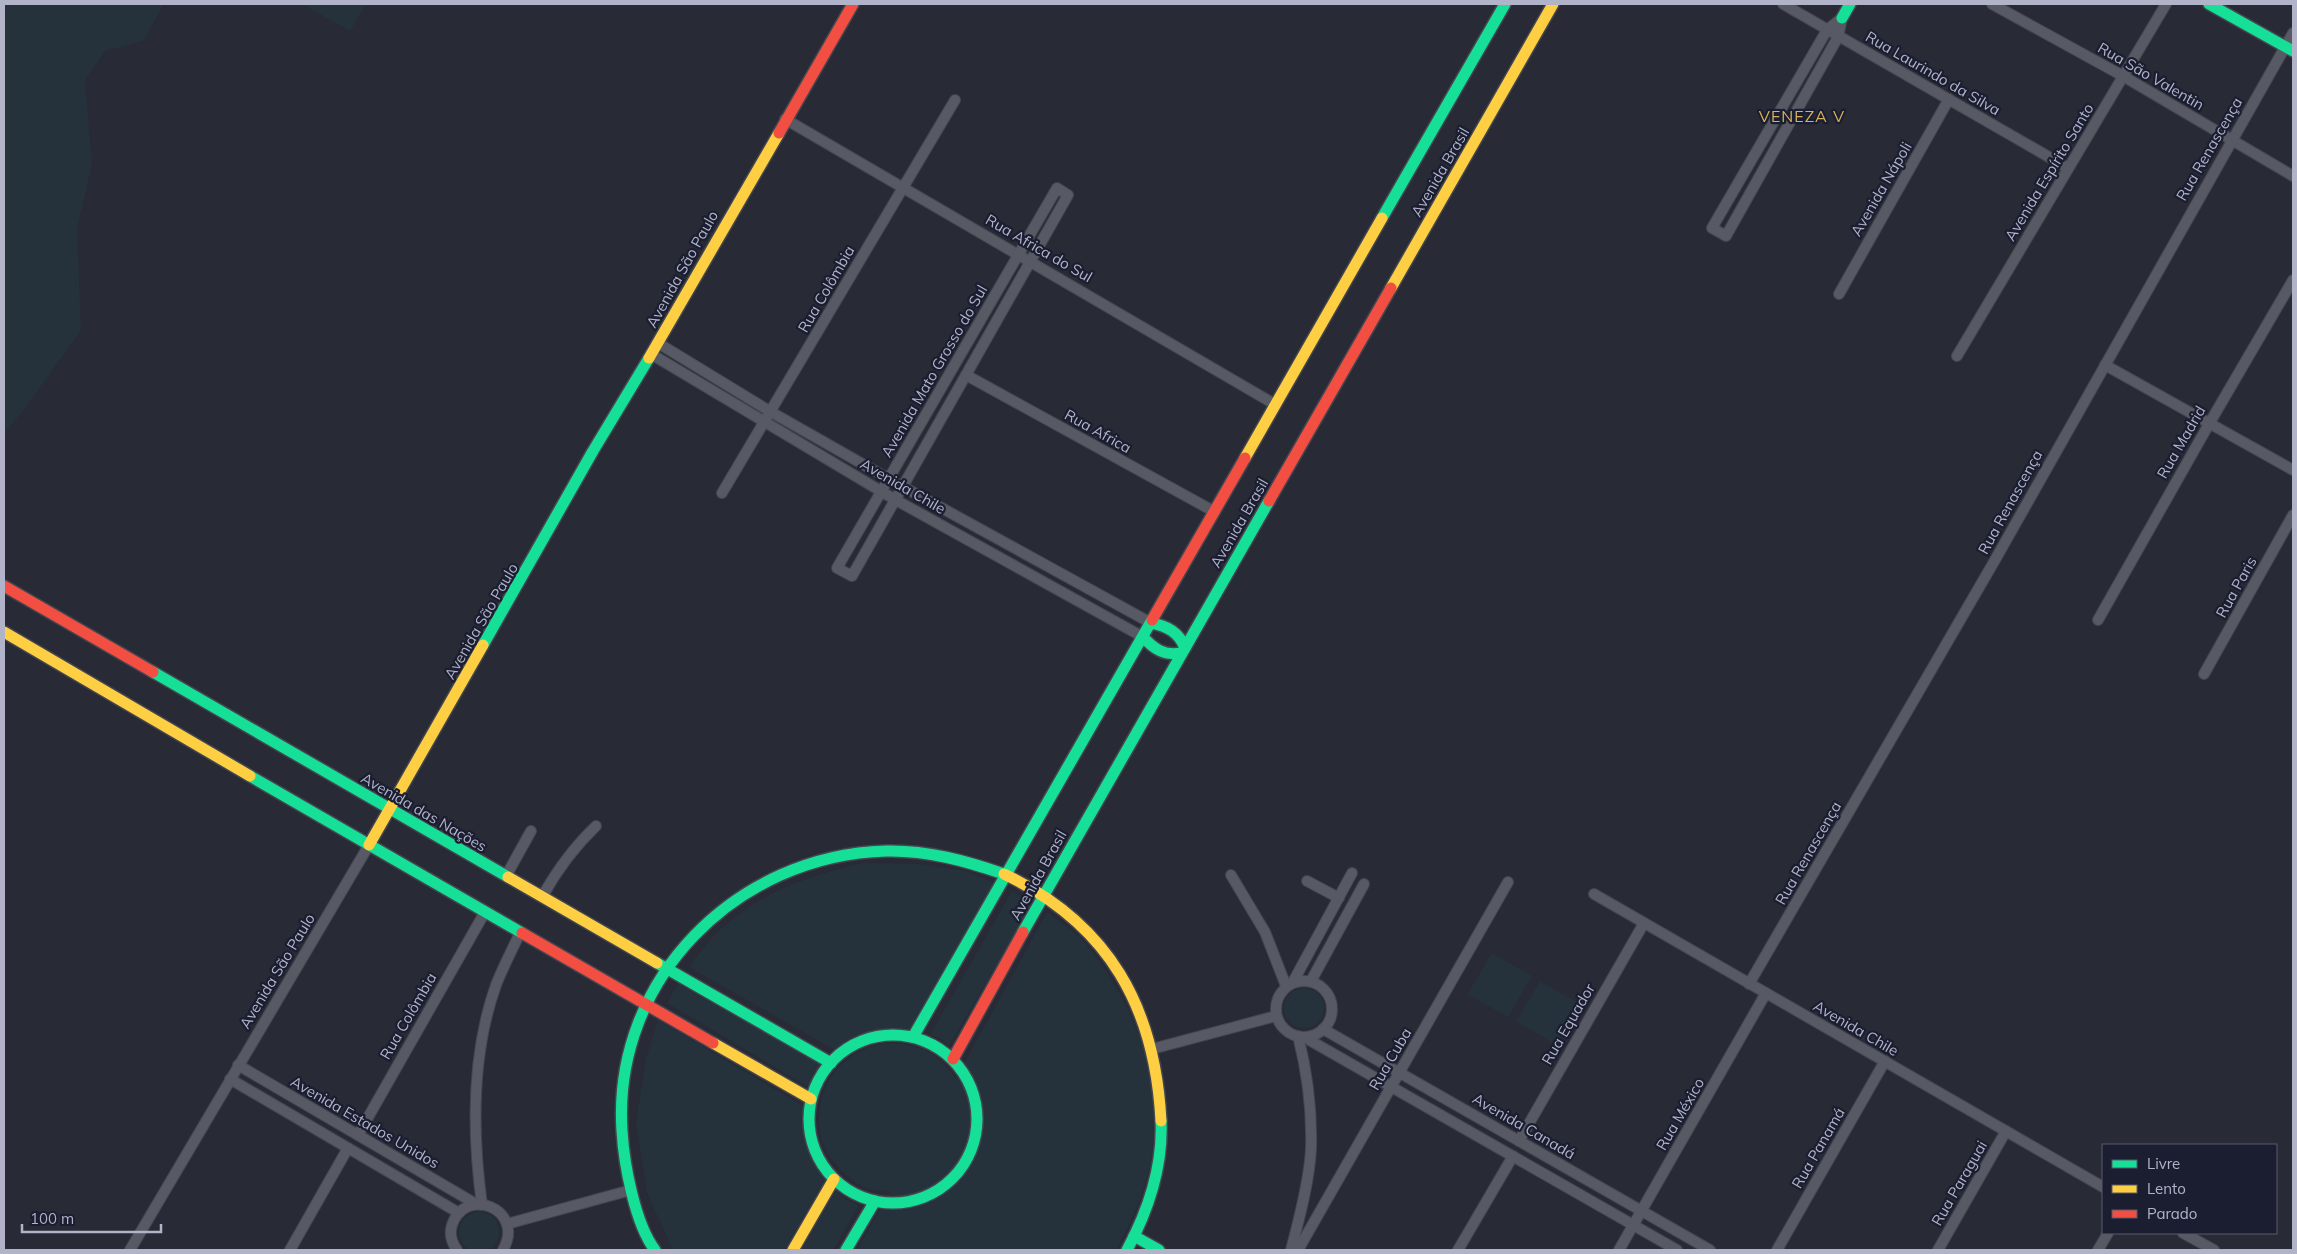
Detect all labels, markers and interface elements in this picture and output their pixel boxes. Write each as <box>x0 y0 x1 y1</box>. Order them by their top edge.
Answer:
street label: Rua Laurindo da Silva <box>1862 27 2004 119</box>
street label: Rua São Valentin <box>2094 38 2208 114</box>
street label: Rua Renascença <box>2172 94 2246 204</box>
street label: Avenida Espírito Santo <box>2000 100 2098 244</box>
district label: VENEZA V <box>1759 106 1845 126</box>
street label: Avenida Brasil <box>1407 124 1473 220</box>
street label: Avenida Nápoli <box>1846 138 1916 240</box>
street label: Avenida São Paulo <box>642 207 722 331</box>
street label: Rua Africa do Sul <box>982 210 1096 286</box>
street label: Rua Colômbia <box>793 242 859 336</box>
street label: Avenida Mato Grosso do Sul <box>877 281 991 461</box>
street label: Rua Madrid <box>2153 402 2209 482</box>
street label: Rua Africa <box>1061 405 1135 457</box>
street label: Rua Renascença <box>1974 447 2046 557</box>
street label: Avenida Chile <box>857 454 949 518</box>
street label: Avenida Brasil <box>1206 475 1272 571</box>
street label: Rua Paris <box>2211 553 2261 621</box>
street label: Avenida São Paulo <box>440 560 522 682</box>
street label: Avenida das Nações <box>358 768 490 856</box>
street label: Rua Renascença <box>1771 798 1845 908</box>
street label: Avenida Brasil <box>1005 827 1071 923</box>
street label: Avenida São Paulo <box>235 910 319 1032</box>
street label: Rua Colômbia <box>375 969 441 1063</box>
street label: Rua Equador <box>1537 980 1599 1068</box>
street label: Avenida Chile <box>1810 996 1902 1060</box>
street label: Rua Cuba <box>1365 1025 1415 1093</box>
street label: Avenida Estados Unidos <box>287 1072 443 1172</box>
street label: Rua México <box>1652 1074 1708 1154</box>
street label: Avenida Canadá <box>1469 1089 1579 1163</box>
street label: Rua Panamá <box>1787 1104 1849 1192</box>
street label: Rua Paraguai <box>1927 1137 1991 1229</box>
legend <box>2102 1144 2277 1234</box>
text: Livre <box>2147 1154 2180 1173</box>
text: Lento <box>2147 1179 2186 1198</box>
scale bar <box>22 1202 161 1234</box>
text: Parado <box>2147 1204 2197 1223</box>
text: 100 m <box>30 1209 74 1228</box>

